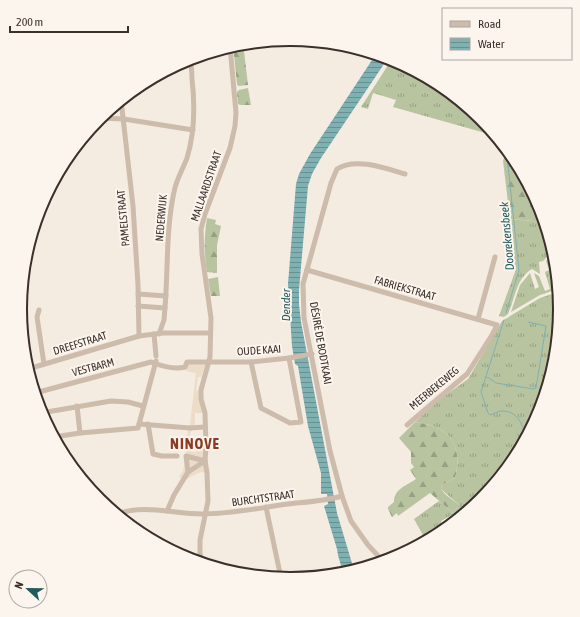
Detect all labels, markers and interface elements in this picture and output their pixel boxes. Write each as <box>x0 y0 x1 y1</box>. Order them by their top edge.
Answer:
scale bar <box>10 8 128 34</box>
legend <box>442 8 572 60</box>
text: 200 m <box>16 15 43 29</box>
text: Road <box>478 17 501 31</box>
text: Water <box>478 37 505 51</box>
street label: MALLAARDSTRAAT <box>188 149 224 223</box>
street label: PAMELSTRAAT <box>115 189 131 247</box>
street label: NEDERWIJK <box>153 193 169 242</box>
water label: Doorekensbeek <box>497 200 517 271</box>
street label: FABRIEKSTRAAT <box>373 274 437 303</box>
water label: Dender <box>279 288 293 321</box>
street label: DÉSIRÉ DE BODTKAAI <box>308 301 334 385</box>
street label: DREEFSTRAAT <box>52 329 108 357</box>
street label: OUDE KAAI <box>237 342 281 358</box>
street label: VESTBARM <box>71 356 115 378</box>
street label: MEERBEKEWEG <box>407 364 461 412</box>
district label: NINOVE <box>170 435 220 452</box>
street label: BURCHTSTRAAT <box>231 488 295 508</box>
north arrow <box>8 569 48 609</box>
text: N <box>12 580 26 591</box>

